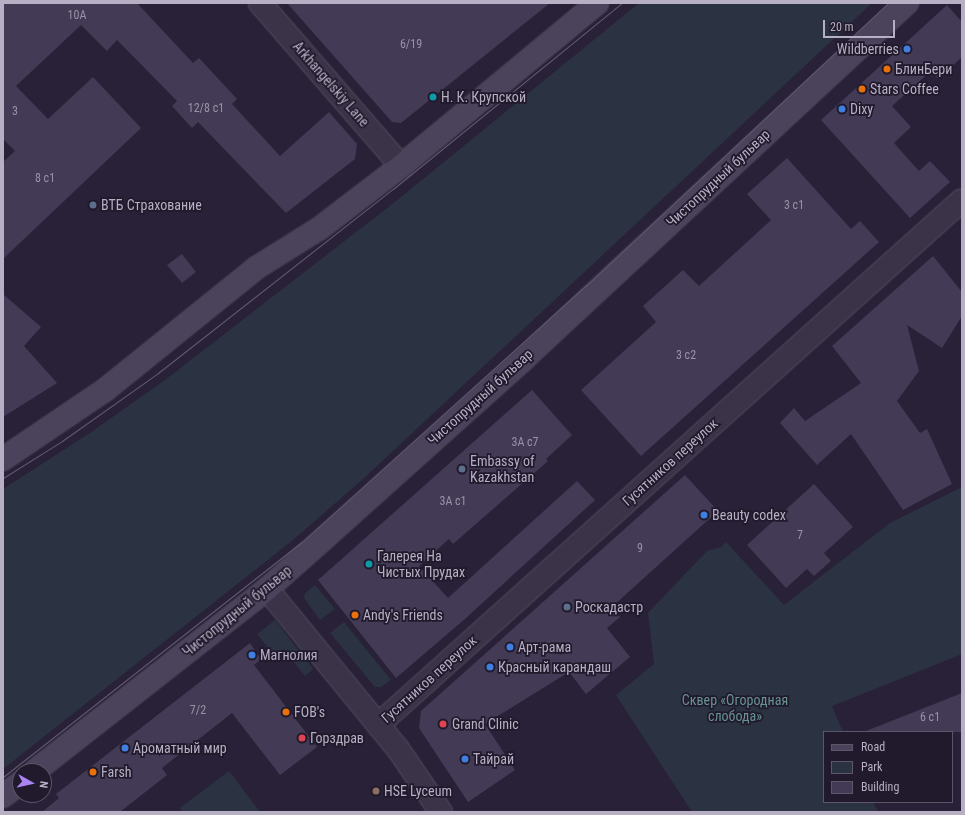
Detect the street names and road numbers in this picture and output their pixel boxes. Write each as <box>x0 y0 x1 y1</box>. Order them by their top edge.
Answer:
street label: Arkhangelskiy Lane <box>289 38 373 130</box>
street label: Чистопрудный бульвар <box>663 126 773 230</box>
street label: Чистопрудный бульвар <box>424 345 536 449</box>
street label: Гусятников переулок <box>619 415 721 509</box>
street label: Чистопрудный бульвар <box>179 562 295 660</box>
street label: Гусятников переулок <box>378 632 480 726</box>

